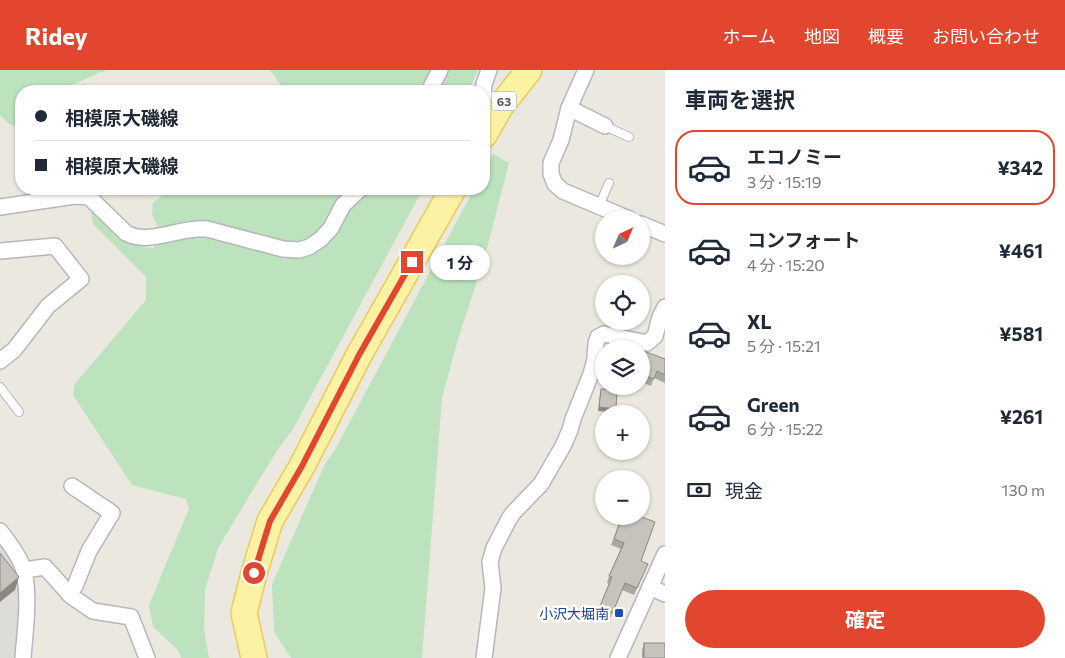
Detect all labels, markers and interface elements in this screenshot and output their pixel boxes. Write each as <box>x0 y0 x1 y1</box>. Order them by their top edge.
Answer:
text: Ridey <box>25 21 88 50</box>
text: ホーム <box>723 25 776 47</box>
text: 地図 <box>804 25 840 47</box>
text: 概要 <box>868 25 904 47</box>
text: お問い合わせ <box>932 25 1040 47</box>
text: 車両を選択 <box>685 86 795 113</box>
road number: 63 <box>492 92 516 110</box>
text: 相模原大磯線 <box>65 106 179 129</box>
icon: car <box>687 145 732 190</box>
text: エコノミー <box>747 145 842 168</box>
text: 相模原大磯線 <box>65 154 179 177</box>
text: ¥342 <box>997 156 1043 179</box>
text: 3 分 · 15:19 <box>747 172 821 191</box>
north arrow <box>595 210 650 265</box>
map controls <box>595 210 650 525</box>
icon: car <box>687 228 732 273</box>
text: コンフォート <box>747 228 860 251</box>
text: ¥461 <box>999 239 1043 262</box>
callout: 1 分 <box>430 244 490 280</box>
route end <box>401 251 423 273</box>
text: 1 分 <box>447 253 473 272</box>
text: 4 分 · 15:20 <box>747 255 825 274</box>
button: locate <box>595 275 650 330</box>
text: XL <box>747 310 772 333</box>
icon: car <box>687 311 732 356</box>
text: ¥581 <box>999 322 1043 345</box>
text: 5 分 · 15:21 <box>747 336 821 355</box>
button: layers <box>595 340 650 395</box>
text: Green <box>747 393 799 416</box>
icon: car <box>687 394 732 439</box>
button: + <box>595 405 650 460</box>
text: ¥261 <box>1000 405 1043 428</box>
text: 6 分 · 15:22 <box>747 419 823 438</box>
button: − <box>595 470 650 525</box>
icon: cash <box>685 476 713 504</box>
text: 現金 <box>725 479 763 502</box>
text: 130 m <box>1002 480 1045 499</box>
route start <box>243 562 265 584</box>
button: 確定 <box>685 590 1045 648</box>
place label: 小沢大堀南 <box>539 605 609 622</box>
marker: 小沢大堀南 <box>613 607 625 619</box>

